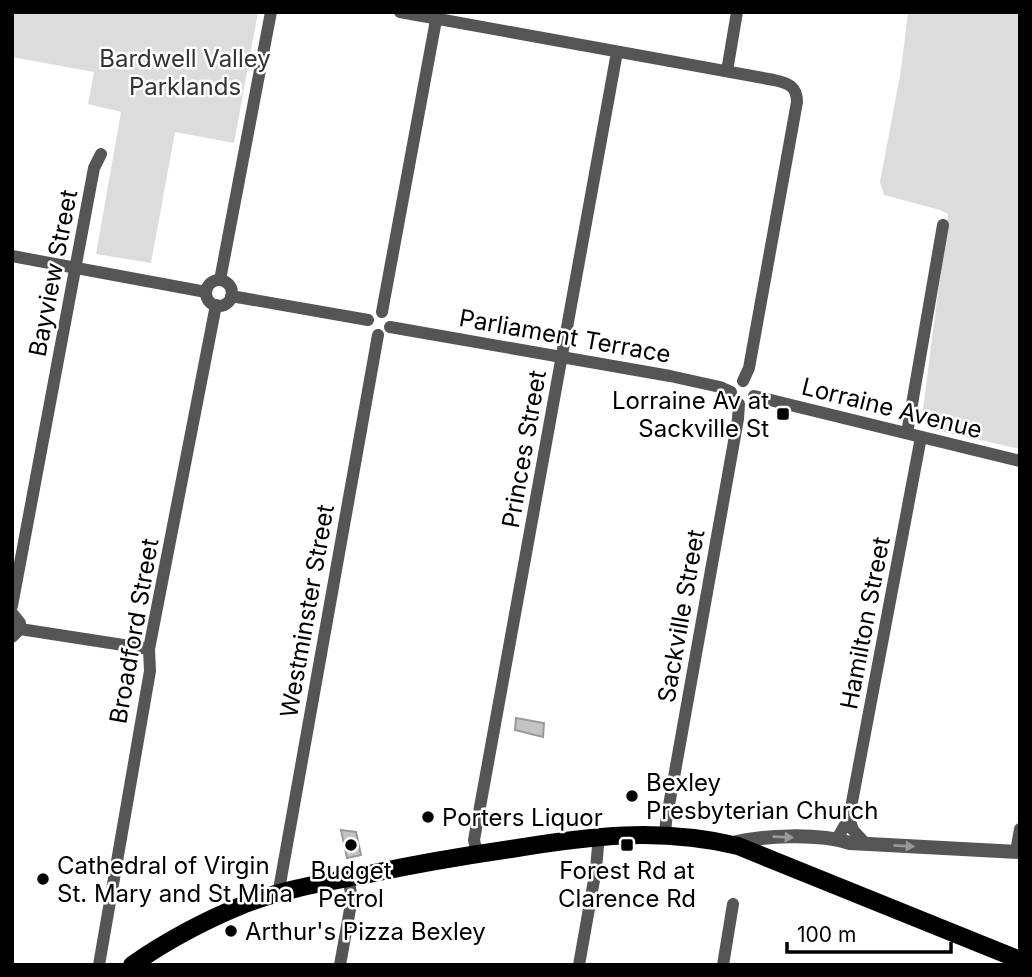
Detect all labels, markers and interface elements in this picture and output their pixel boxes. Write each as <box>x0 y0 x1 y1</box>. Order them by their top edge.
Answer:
park label: Bardwell Valley Parklands <box>99 44 271 101</box>
street label: Bayview Street <box>23 187 83 359</box>
street label: Parliament Terrace <box>457 303 673 369</box>
street label: Princes Street <box>496 368 552 530</box>
street label: Lorraine Avenue <box>799 372 985 444</box>
place label: Lorraine Av at Sackville St <box>612 386 769 443</box>
marker: Lorraine Av at Sackville St <box>775 406 791 422</box>
street label: Westminster Street <box>274 502 340 720</box>
street label: Sackville Street <box>652 527 711 705</box>
street label: Hamilton Street <box>834 534 896 712</box>
street label: Broadford Street <box>103 536 165 726</box>
place label: Bexley Presbyterian Church <box>646 768 878 825</box>
marker: Bexley Presbyterian Church <box>624 788 640 804</box>
place label: Porters Liquor <box>442 803 603 832</box>
marker: Porters Liquor <box>420 809 436 825</box>
one-way arrow <box>772 832 794 843</box>
marker: Budget Petrol <box>343 837 359 853</box>
marker: Forest Rd at Clarence Rd <box>619 837 635 853</box>
one-way arrow <box>893 841 915 852</box>
place label: Cathedral of Virgin St. Mary and St Mina <box>57 851 293 908</box>
place label: Budget Petrol <box>310 856 392 913</box>
place label: Forest Rd at Clarence Rd <box>558 856 696 913</box>
marker: Cathedral of Virgin St. Mary and St Mina <box>35 871 51 887</box>
scale bar <box>787 911 951 955</box>
place label: Arthur's Pizza Bexley <box>245 917 486 946</box>
text: 100 m <box>797 922 856 947</box>
marker: Arthur's Pizza Bexley <box>223 923 239 939</box>

